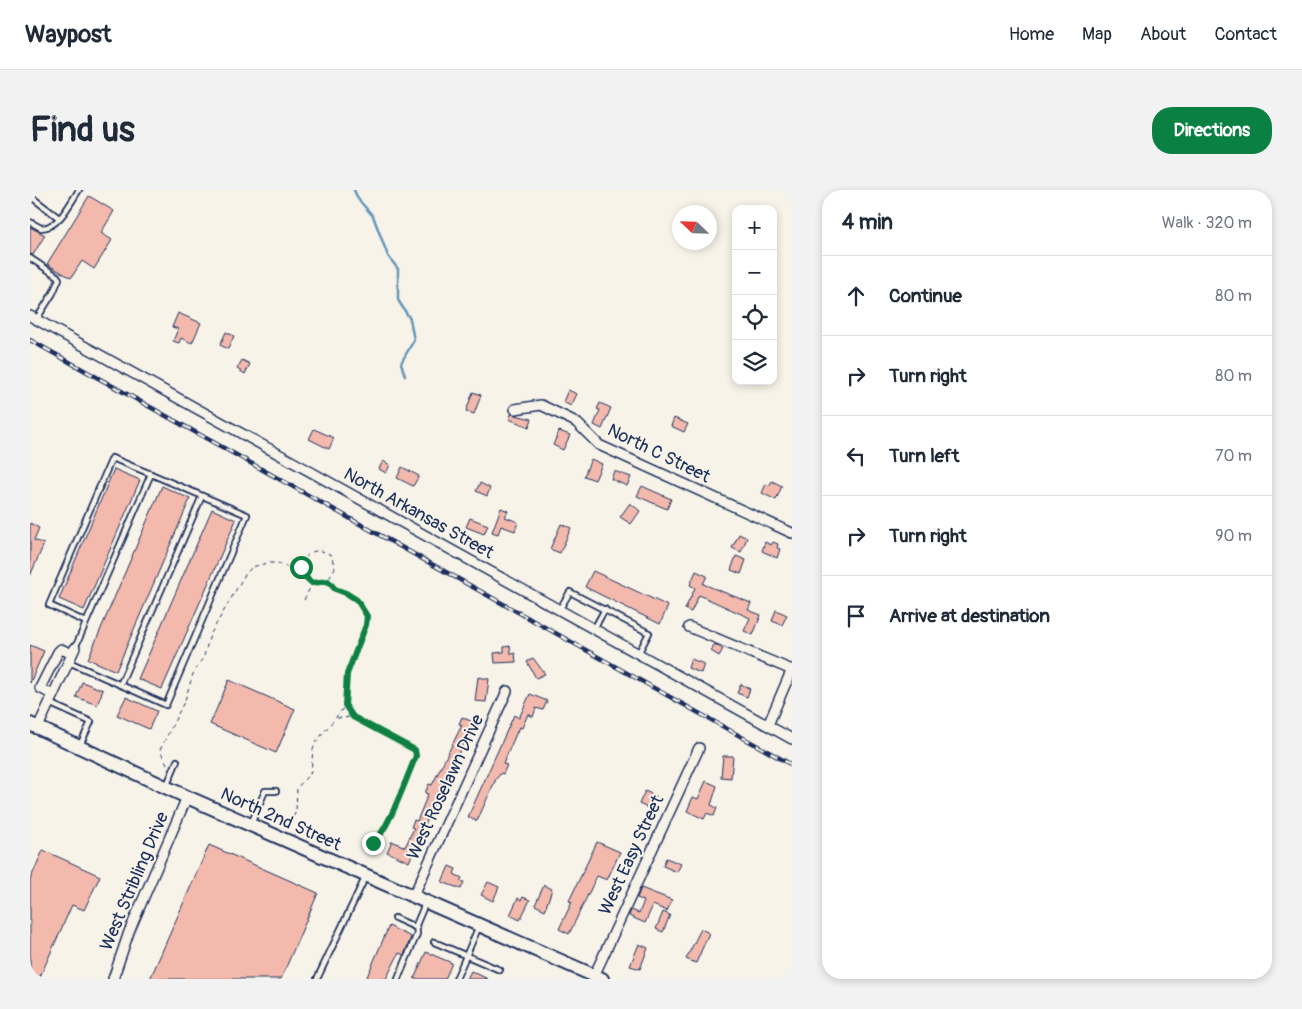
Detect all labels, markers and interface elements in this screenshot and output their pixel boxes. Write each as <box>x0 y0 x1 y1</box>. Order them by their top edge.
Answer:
text: Waypost <box>25 20 112 49</box>
text: Home <box>1009 23 1054 46</box>
text: Map <box>1082 23 1112 46</box>
text: About <box>1140 23 1186 46</box>
text: Contact <box>1214 23 1277 46</box>
button: Directions <box>1152 107 1272 154</box>
text: Find us <box>30 108 135 152</box>
north arrow <box>672 205 717 250</box>
map controls <box>732 205 777 385</box>
button: + <box>732 205 777 250</box>
text: 4 min <box>842 209 893 236</box>
text: Walk · 320 m <box>1162 213 1252 233</box>
button: − <box>732 250 777 295</box>
icon: ahead <box>842 282 870 310</box>
text: Continue <box>889 284 962 308</box>
text: 80 m <box>1215 286 1252 306</box>
button: locate <box>732 295 777 340</box>
button: layers <box>732 340 777 385</box>
icon: right <box>842 362 870 390</box>
text: Turn right <box>889 364 967 388</box>
text: 80 m <box>1215 366 1252 386</box>
street label: North C Street <box>604 419 715 489</box>
icon: left <box>842 442 870 470</box>
text: Turn left <box>889 444 959 468</box>
text: 70 m <box>1215 446 1252 466</box>
street label: North Arkansas Street <box>340 463 499 565</box>
icon: right <box>842 522 870 550</box>
text: Turn right <box>889 524 967 548</box>
text: 90 m <box>1215 526 1252 546</box>
route start <box>290 556 313 579</box>
icon: arrive <box>842 602 870 630</box>
text: Arrive at destination <box>889 604 1050 628</box>
street label: West Roselawn Drive <box>402 711 489 864</box>
street label: North 2nd Street <box>217 783 345 857</box>
street label: West Easy Street <box>594 791 670 919</box>
street label: West Stribling Drive <box>95 808 174 954</box>
route end <box>362 832 385 855</box>

